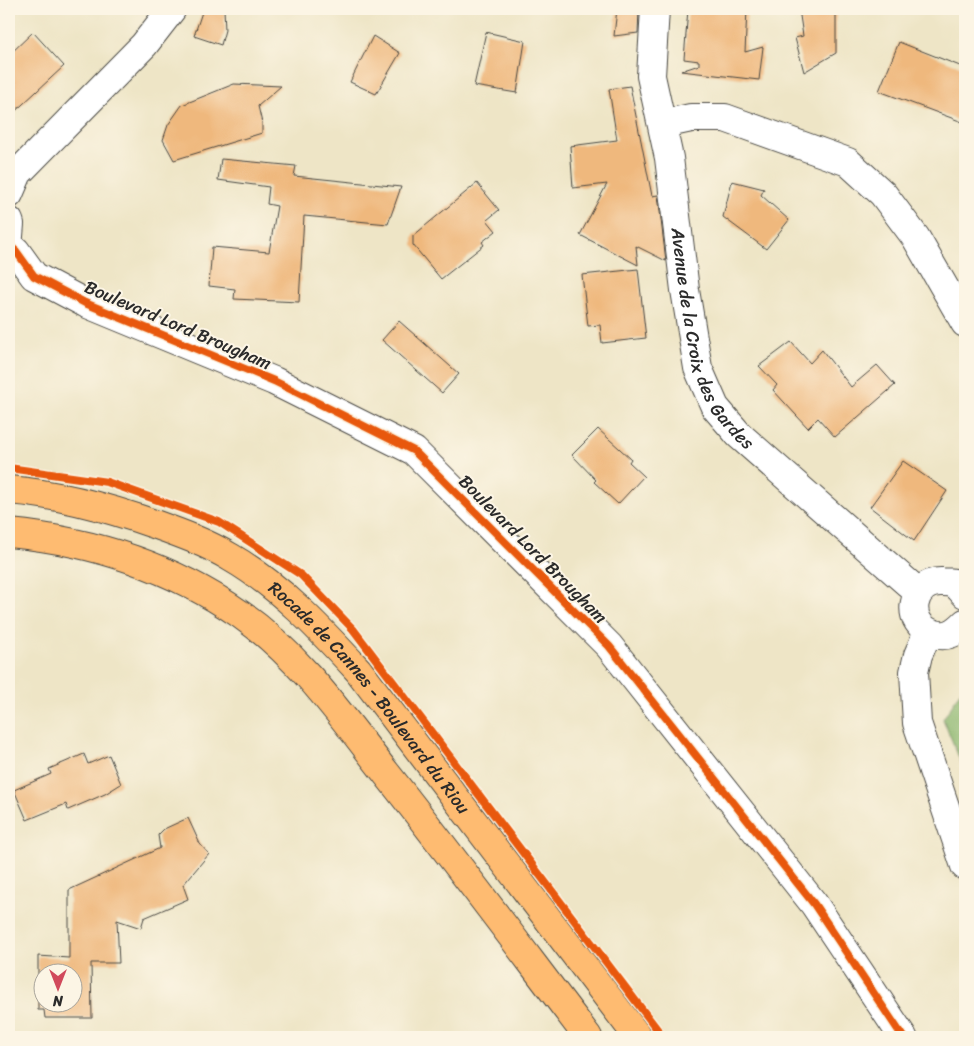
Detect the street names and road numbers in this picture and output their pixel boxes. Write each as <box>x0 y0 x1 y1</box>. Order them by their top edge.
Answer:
street label: Avenue de la Croix des Gardes <box>661 225 762 458</box>
street label: Boulevard Lord Brougham <box>79 271 277 379</box>
street label: Boulevard Lord Brougham <box>451 467 615 631</box>
street label: Rocade de Cannes - Boulevard du Riou <box>261 573 479 821</box>

